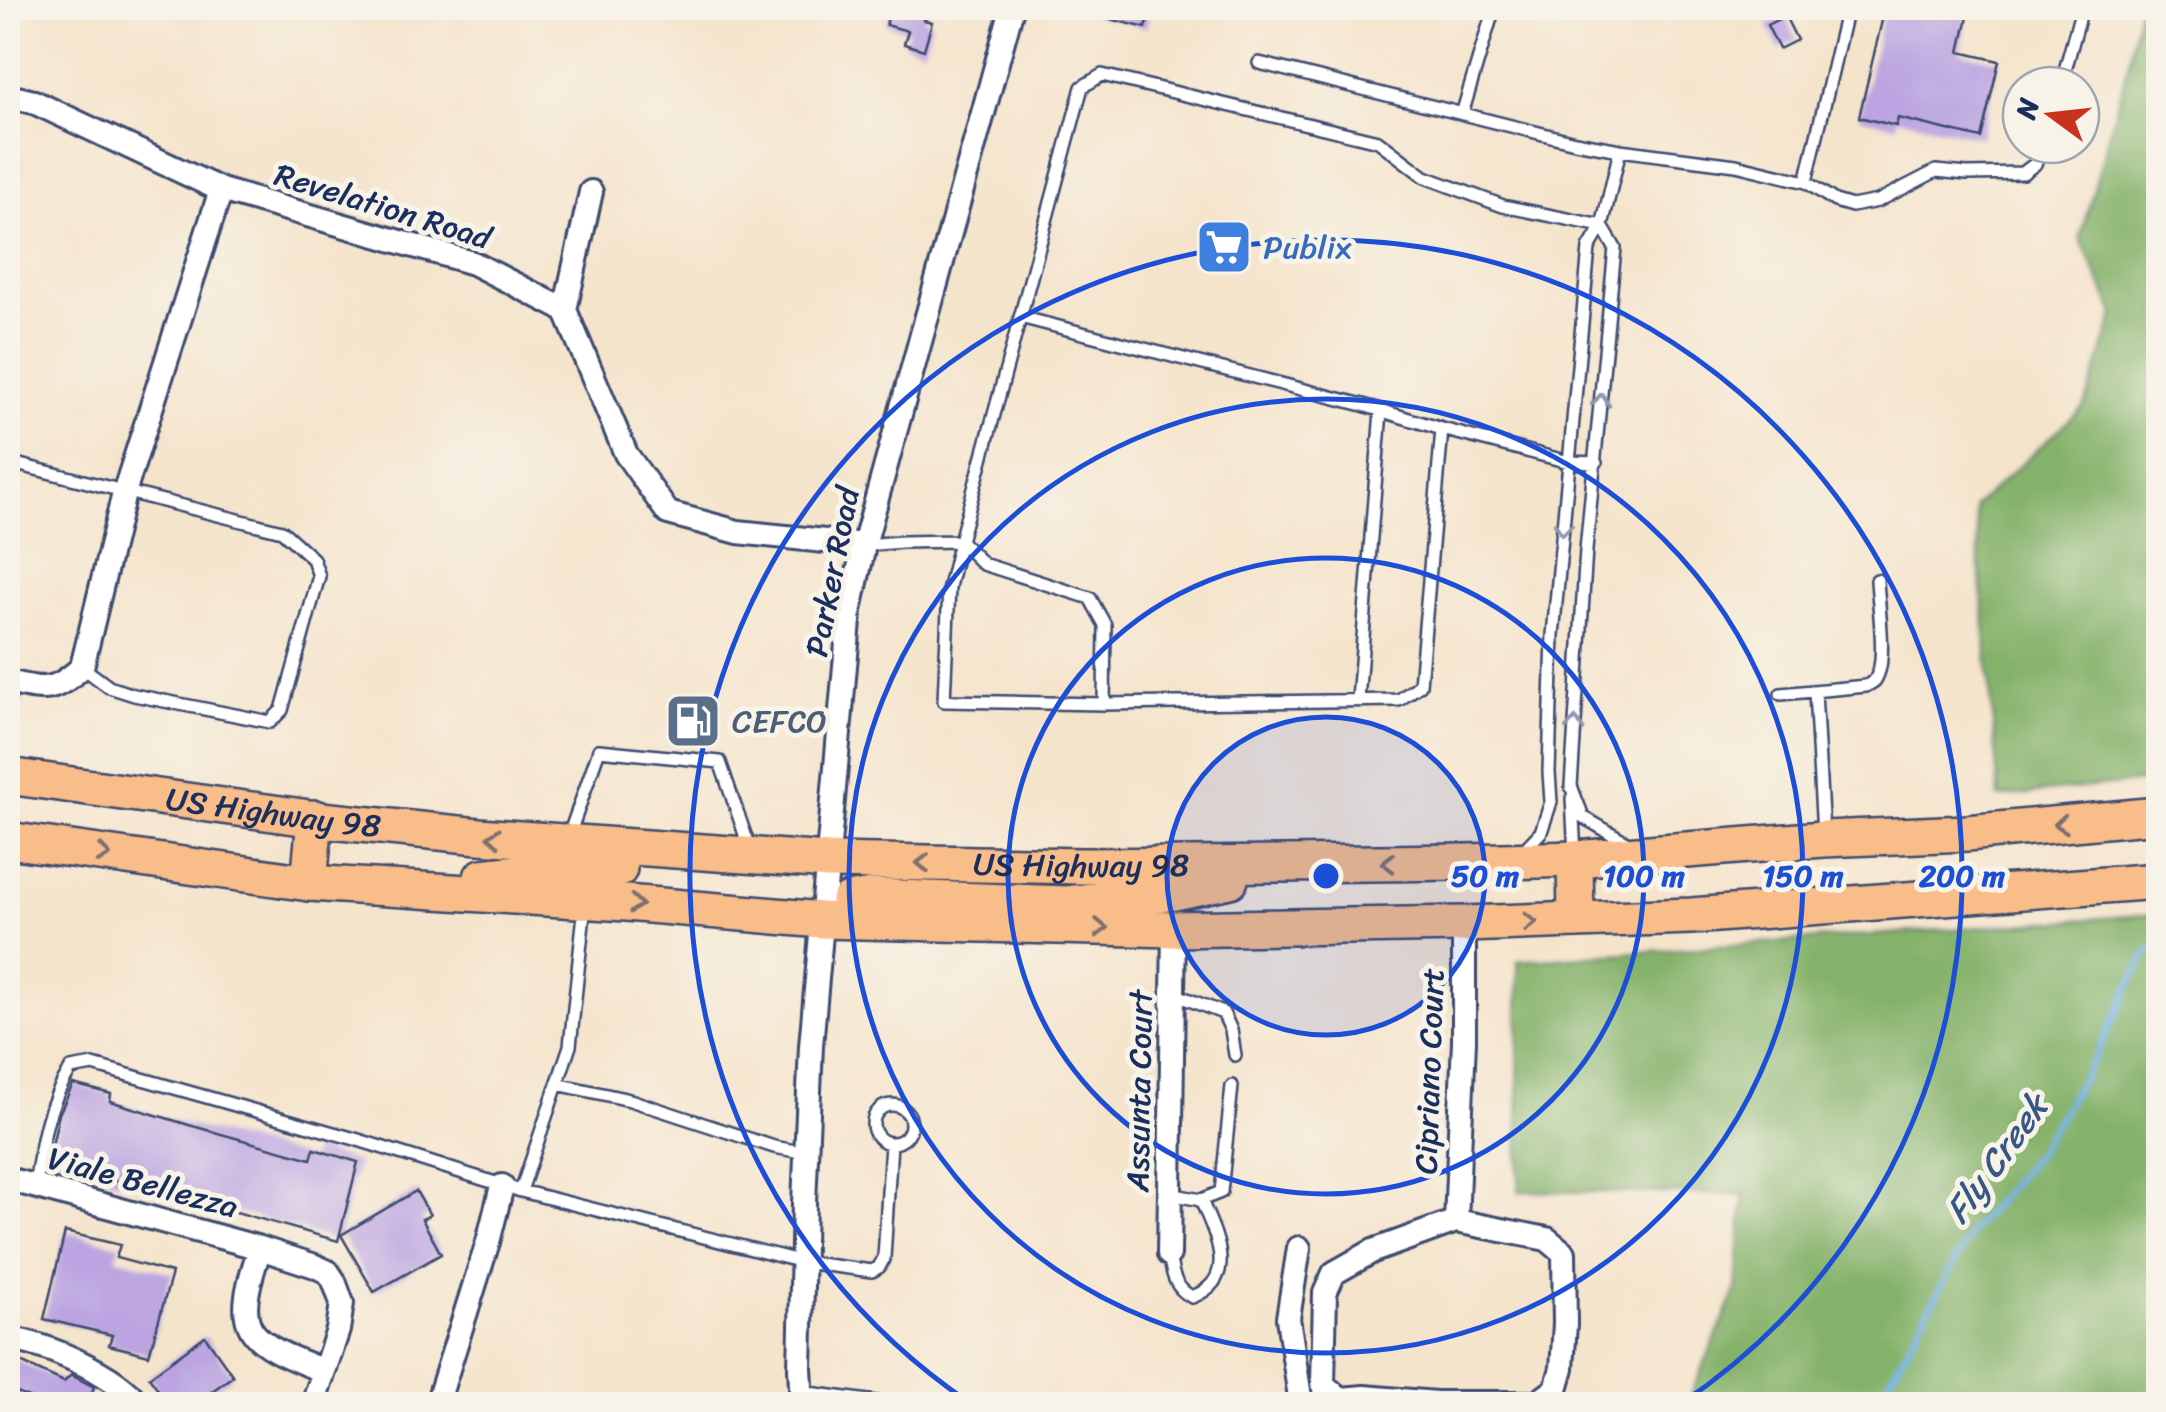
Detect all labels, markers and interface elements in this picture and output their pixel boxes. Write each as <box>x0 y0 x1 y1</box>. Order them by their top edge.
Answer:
north arrow <box>2001 65 2101 165</box>
text: N <box>2001 92 2054 125</box>
street label: Revelation Road <box>267 146 500 267</box>
supermarket icon: Publix <box>1194 217 1254 277</box>
place label: Publix <box>1263 219 1352 276</box>
one-way arrow <box>1590 392 1612 408</box>
street label: Parker Road <box>788 480 877 662</box>
one-way arrow <box>1553 521 1575 537</box>
fuel station icon: CEFCO <box>663 691 723 751</box>
place label: CEFCO <box>732 693 827 750</box>
one-way arrow <box>1564 716 1585 732</box>
street label: US Highway 98 <box>162 770 384 855</box>
one-way arrow <box>2053 813 2069 835</box>
one-way arrow <box>485 827 501 848</box>
street label: US Highway 98 <box>973 836 1190 895</box>
one-way arrow <box>96 842 112 863</box>
text: 50 m <box>1451 849 1519 903</box>
text: 100 m <box>1603 849 1685 903</box>
text: 150 m <box>1763 849 1844 903</box>
text: 200 m <box>1919 849 2005 903</box>
one-way arrow <box>914 852 930 873</box>
one-way arrow <box>1379 852 1394 874</box>
centre of rings <box>1308 858 1344 894</box>
one-way arrow <box>629 893 645 915</box>
one-way arrow <box>1523 911 1539 932</box>
one-way arrow <box>1093 917 1109 938</box>
street label: Cipriano Court <box>1397 967 1462 1175</box>
street label: Assunta Court <box>1109 988 1170 1194</box>
water label: Fly Creek <box>1928 1078 2067 1237</box>
street label: Viale Bellezza <box>41 1130 244 1235</box>

